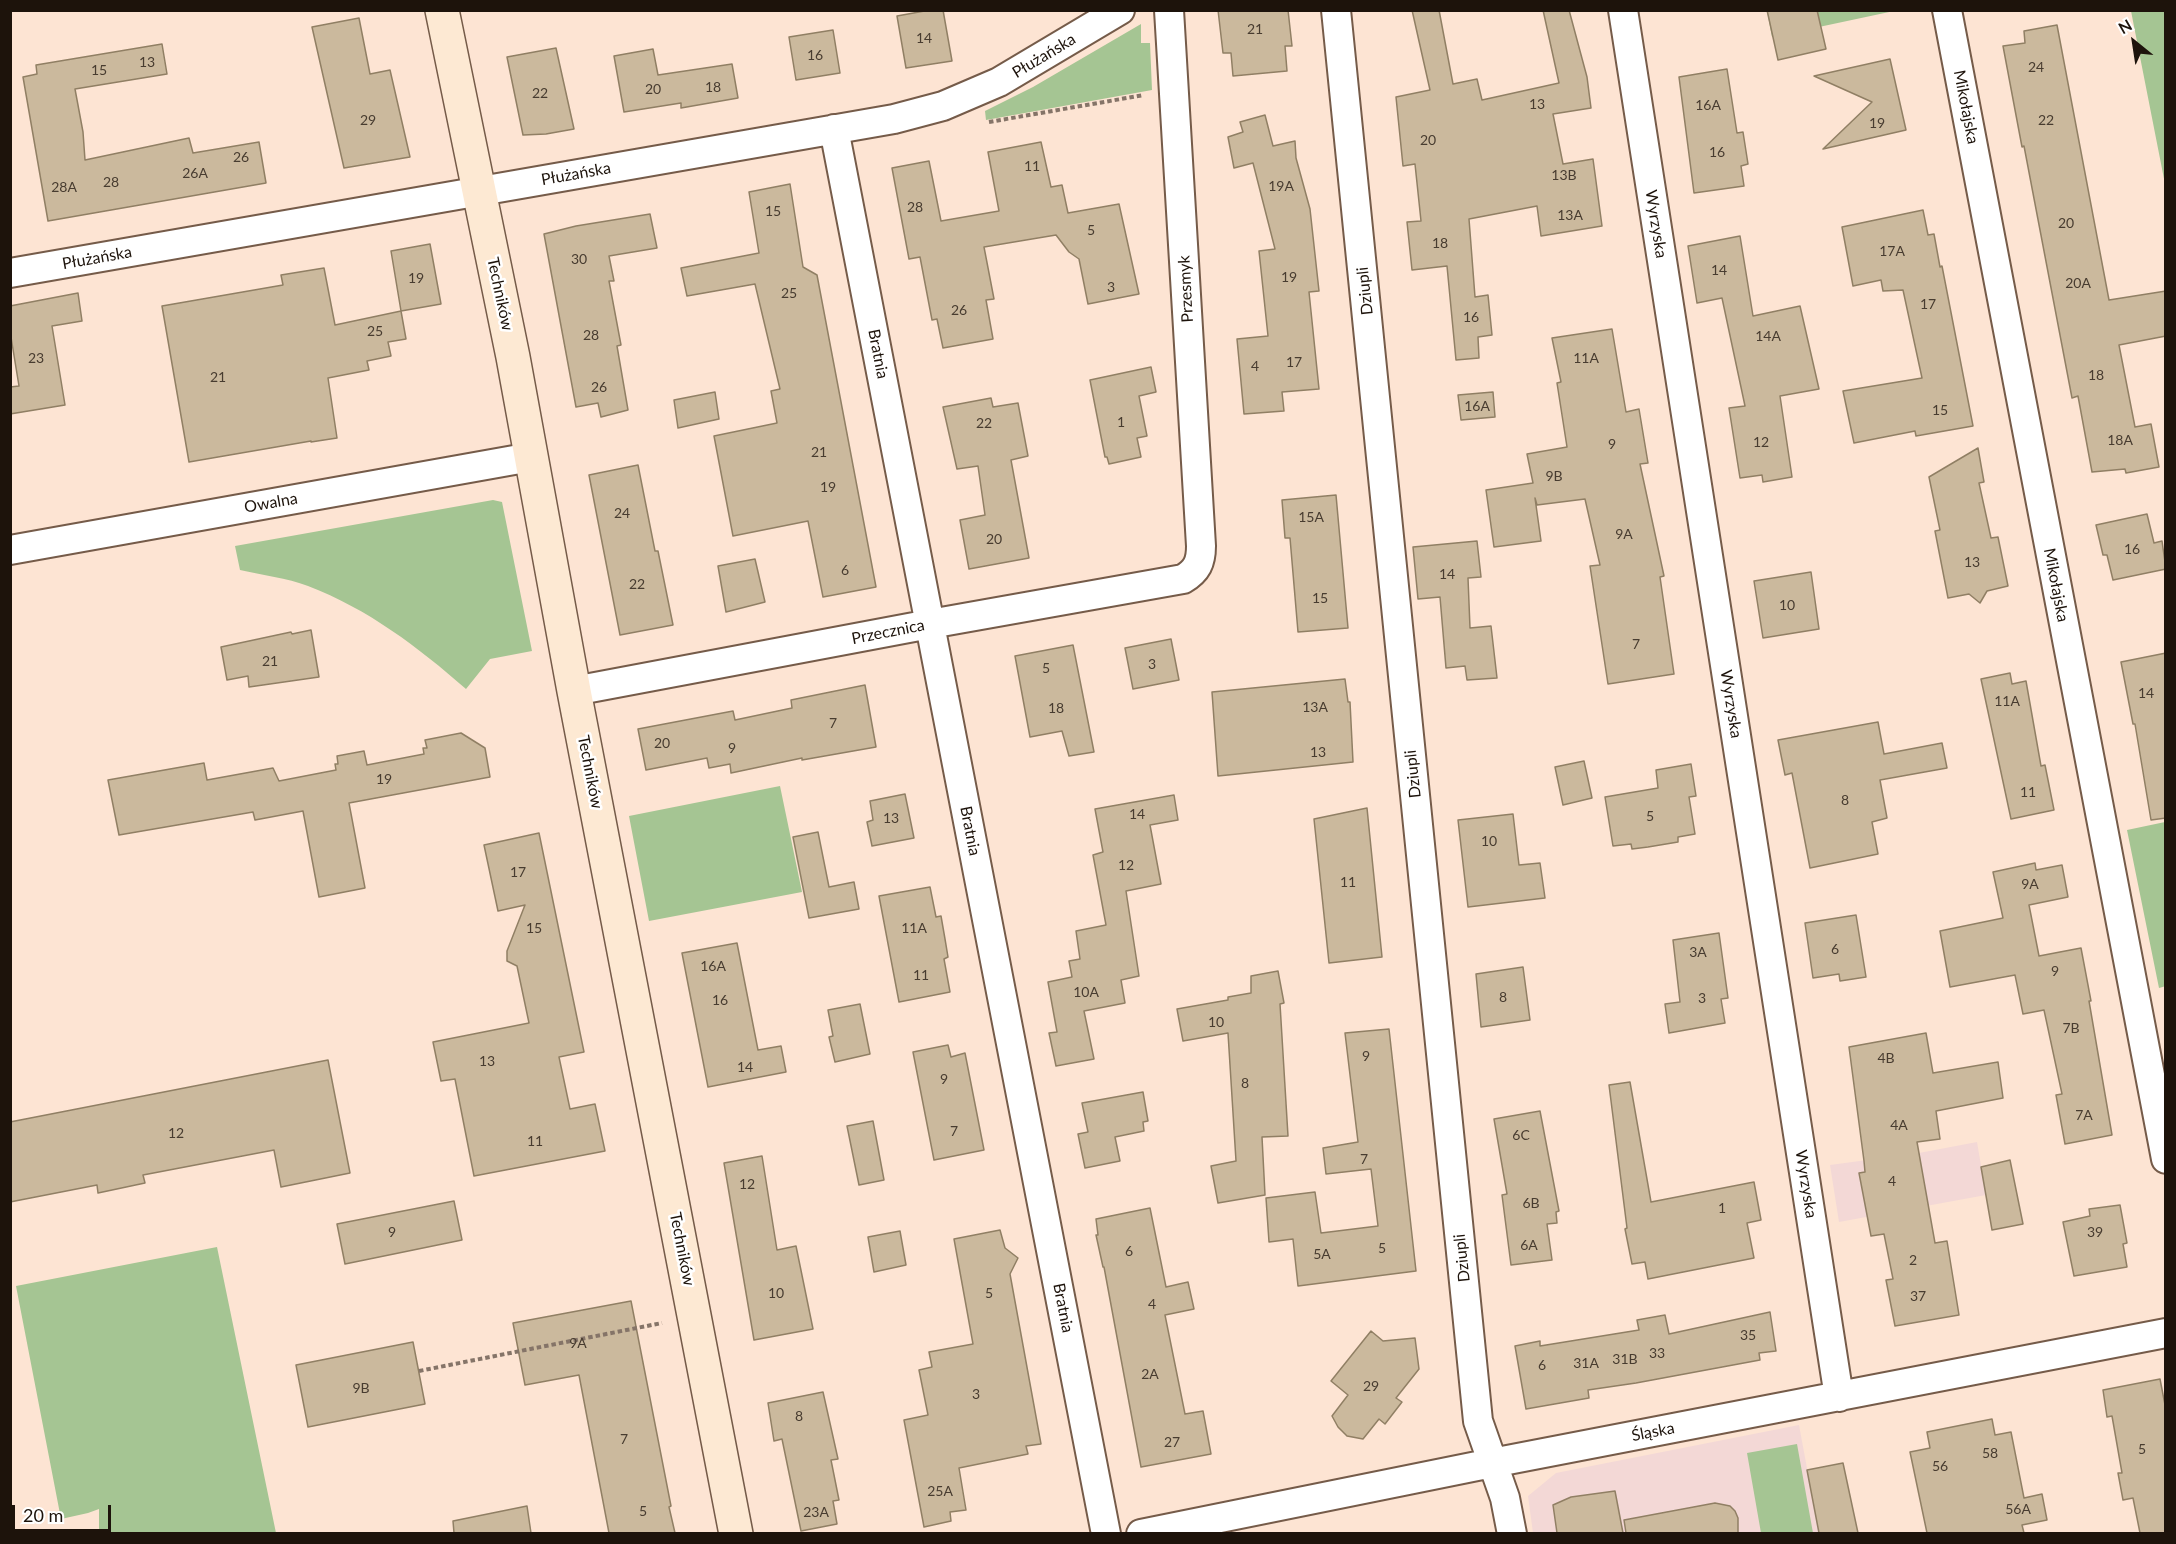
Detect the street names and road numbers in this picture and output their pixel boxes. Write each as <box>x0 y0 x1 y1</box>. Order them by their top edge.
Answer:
street label: Płużańska <box>1009 30 1079 82</box>
street label: Mikołajska <box>1949 68 1983 146</box>
street label: Płużańska <box>540 158 612 190</box>
street label: Wyrzyska <box>1641 189 1671 259</box>
street label: Płużańska <box>61 242 133 274</box>
street label: Przesmyk <box>1175 255 1197 323</box>
street label: Techników <box>483 256 517 332</box>
street label: Dziupli <box>1353 266 1377 316</box>
street label: Bratnia <box>864 328 892 380</box>
street label: Owalna <box>243 489 299 517</box>
street label: Mikołajska <box>2039 546 2073 624</box>
street label: Przecznica <box>850 616 926 648</box>
street label: Wyrzyska <box>1716 669 1746 739</box>
street label: Techników <box>573 734 607 810</box>
street label: Dziupli <box>1401 749 1425 799</box>
street label: Bratnia <box>956 805 984 857</box>
street label: Wyrzyska <box>1791 1149 1821 1219</box>
street label: Techników <box>665 1211 699 1287</box>
street label: Dziupli <box>1450 1233 1474 1283</box>
street label: Bratnia <box>1049 1282 1077 1334</box>
street label: Śląska <box>1630 1418 1676 1446</box>

